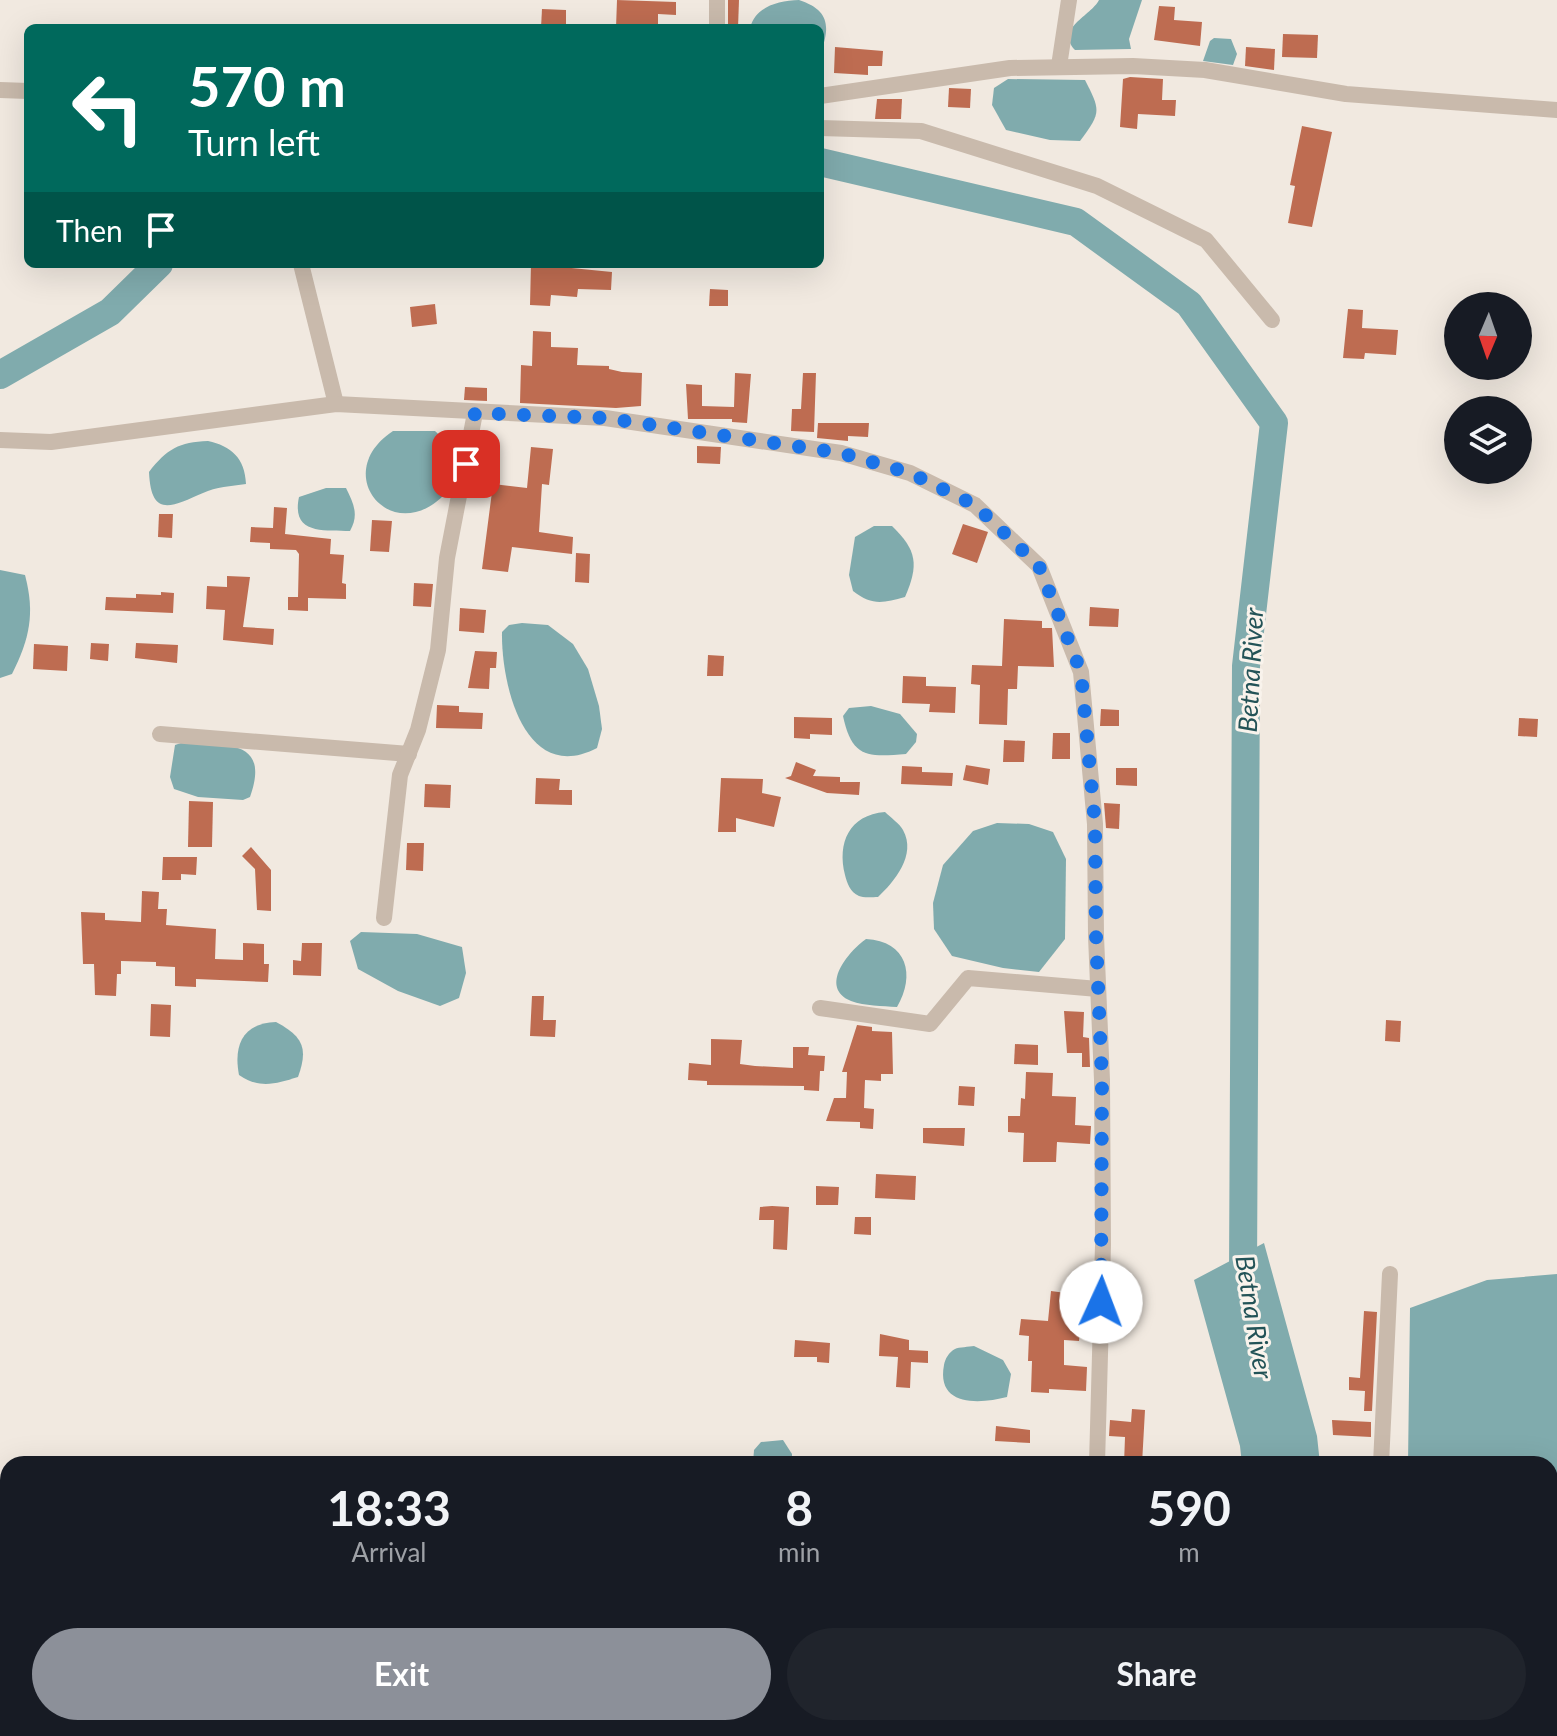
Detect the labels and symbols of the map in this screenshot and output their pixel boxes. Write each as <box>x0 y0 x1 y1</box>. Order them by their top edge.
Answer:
north arrow <box>1444 292 1532 380</box>
pin <box>432 430 500 498</box>
water label: Betna River <box>1231 606 1269 733</box>
water label: Betna River <box>1229 1253 1281 1382</box>
position arrow <box>1059 1260 1143 1344</box>

